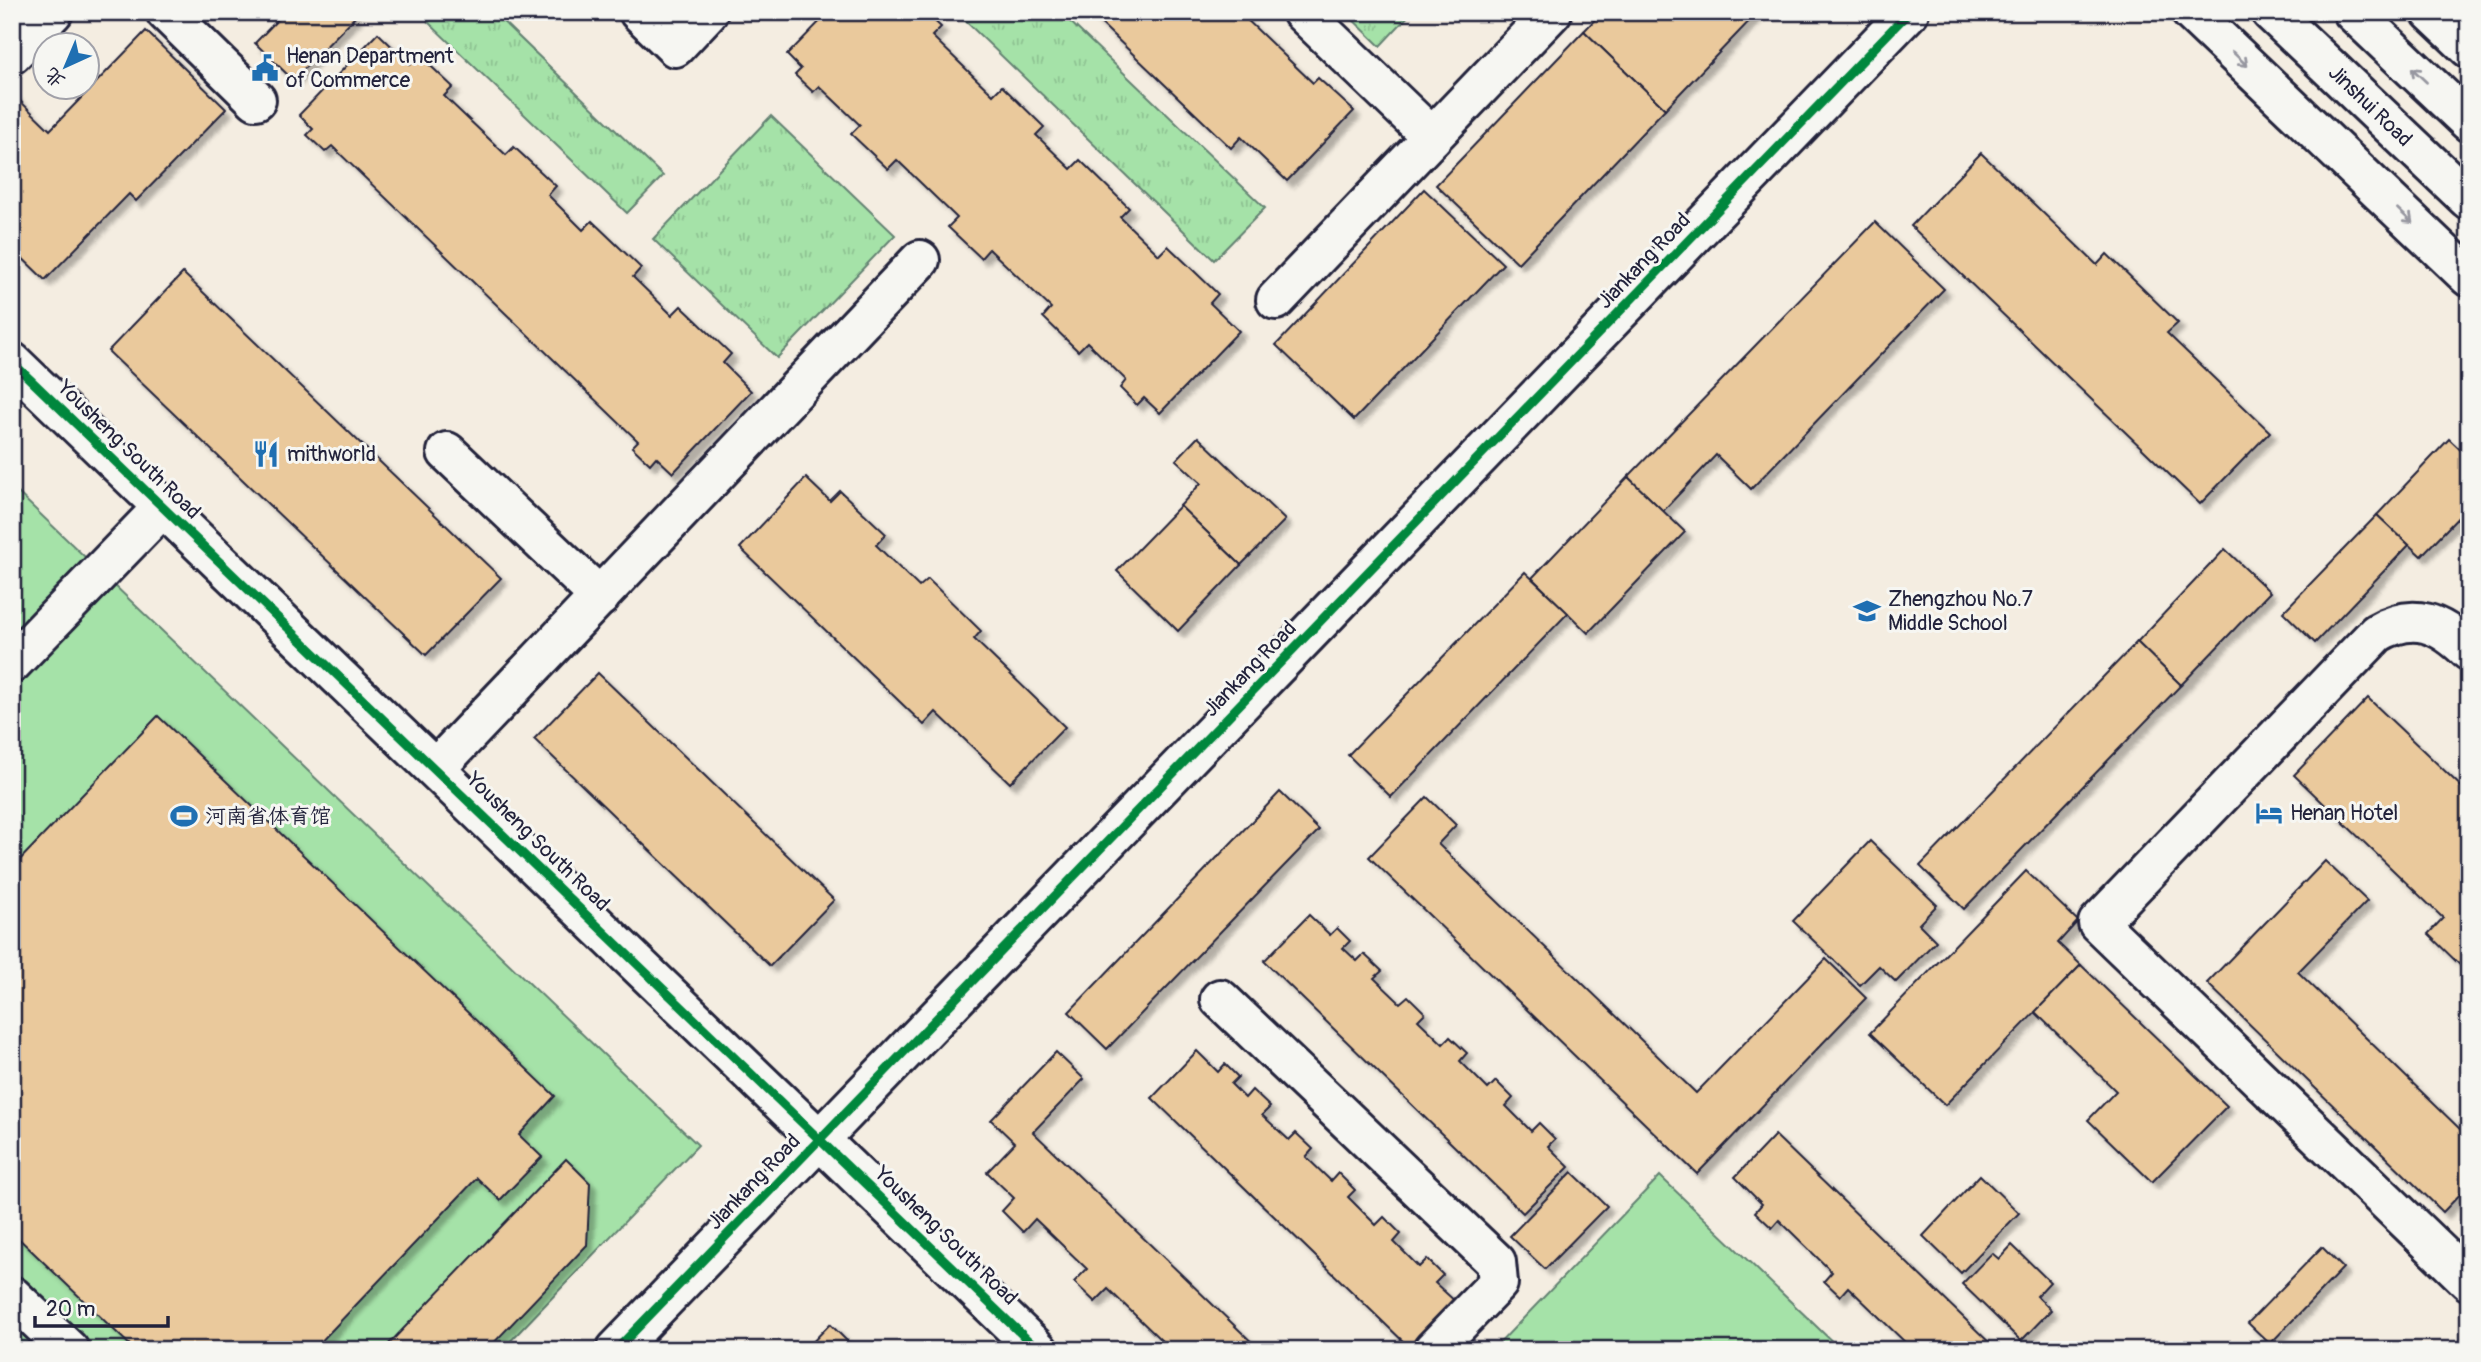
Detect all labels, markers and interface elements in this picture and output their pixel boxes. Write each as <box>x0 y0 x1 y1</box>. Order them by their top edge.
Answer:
north arrow <box>32 32 102 102</box>
place label: Henan Department of Commerce <box>286 43 454 94</box>
one-way arrow <box>2231 51 2248 68</box>
public building icon: Henan Department of Commerce <box>250 53 280 83</box>
street label: Jinshui Road <box>2322 59 2418 153</box>
text: 北 <box>40 62 70 93</box>
one-way arrow <box>2411 67 2428 84</box>
street label: Jiankang Road <box>1591 207 1697 315</box>
one-way arrow <box>2396 208 2413 225</box>
street label: Yousheng South Road <box>51 374 206 525</box>
restaurant icon: mithworld <box>251 439 281 469</box>
place label: mithworld <box>287 441 376 468</box>
place label: Zhengzhou No.7 Middle School <box>1888 586 2033 637</box>
school or university icon: Zhengzhou No.7 Middle School <box>1852 596 1882 626</box>
street label: Jiankang Road <box>1197 615 1303 723</box>
street label: Yousheng South Road <box>460 766 615 917</box>
hotel icon: Henan Hotel <box>2254 798 2284 828</box>
place label: Henan Hotel <box>2290 800 2398 827</box>
sports icon: 河南省体育馆 <box>169 801 199 831</box>
place label: 河南省体育馆 <box>205 803 331 830</box>
street label: Jiankang Road <box>701 1128 807 1236</box>
street label: Yousheng South Road <box>868 1160 1023 1311</box>
scale bar <box>35 1285 168 1329</box>
text: 20 m <box>46 1296 95 1323</box>

